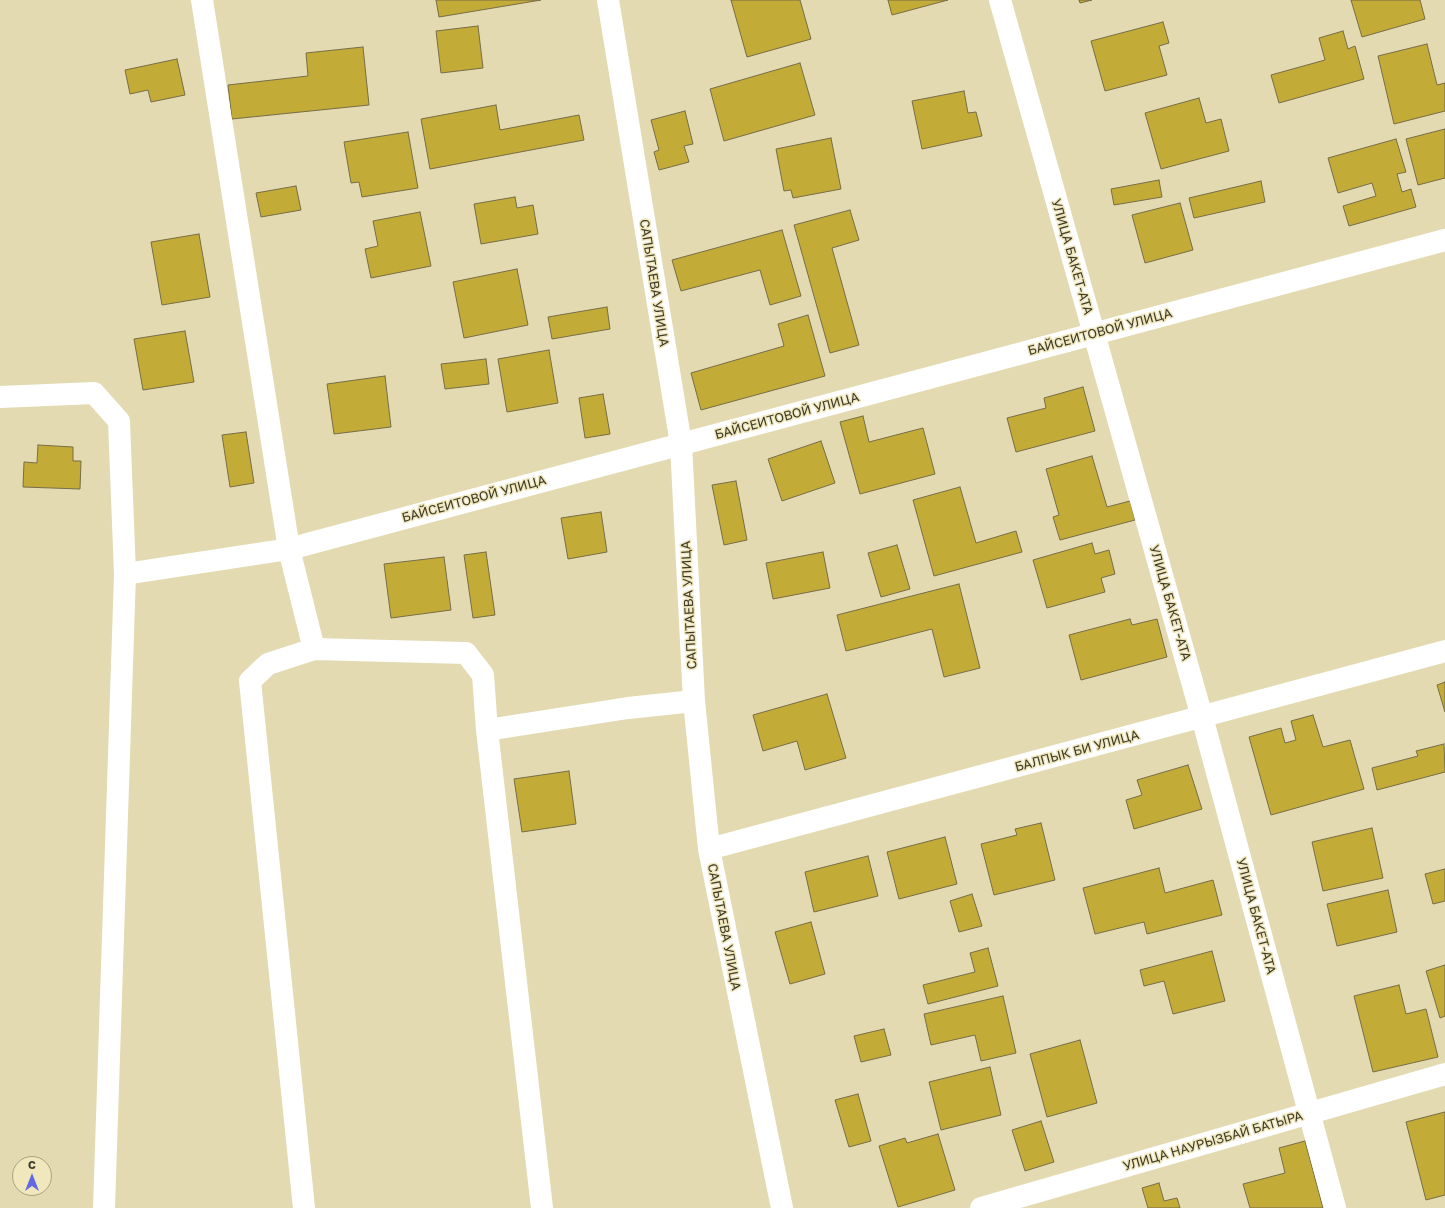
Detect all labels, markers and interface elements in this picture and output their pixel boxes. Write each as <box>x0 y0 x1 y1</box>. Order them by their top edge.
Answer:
street label: УЛИЦА БАКЕТ-АТА <box>1048 197 1096 317</box>
street label: САПЫТАЕВА УЛИЦА <box>636 218 672 348</box>
street label: БАЙСЕИТОВОЙ УЛИЦА <box>1026 305 1174 359</box>
street label: БАЙСЕИТОВОЙ УЛИЦА <box>713 389 861 443</box>
street label: БАЙСЕИТОВОЙ УЛИЦА <box>400 472 548 526</box>
street label: САПЫТАЕВА УЛИЦА <box>678 540 700 670</box>
street label: УЛИЦА БАКЕТ-АТА <box>1146 543 1194 663</box>
street label: БАЛПЫК БИ УЛИЦА <box>1013 727 1141 775</box>
street label: УЛИЦА БАКЕТ-АТА <box>1233 856 1279 976</box>
street label: САПЫТАЕВА УЛИЦА <box>704 862 744 992</box>
street label: УЛИЦА НАУРЫЗБАЙ БАТЫРА <box>1121 1108 1305 1174</box>
north arrow <box>12 1156 52 1196</box>
text: С <box>28 1158 36 1171</box>

